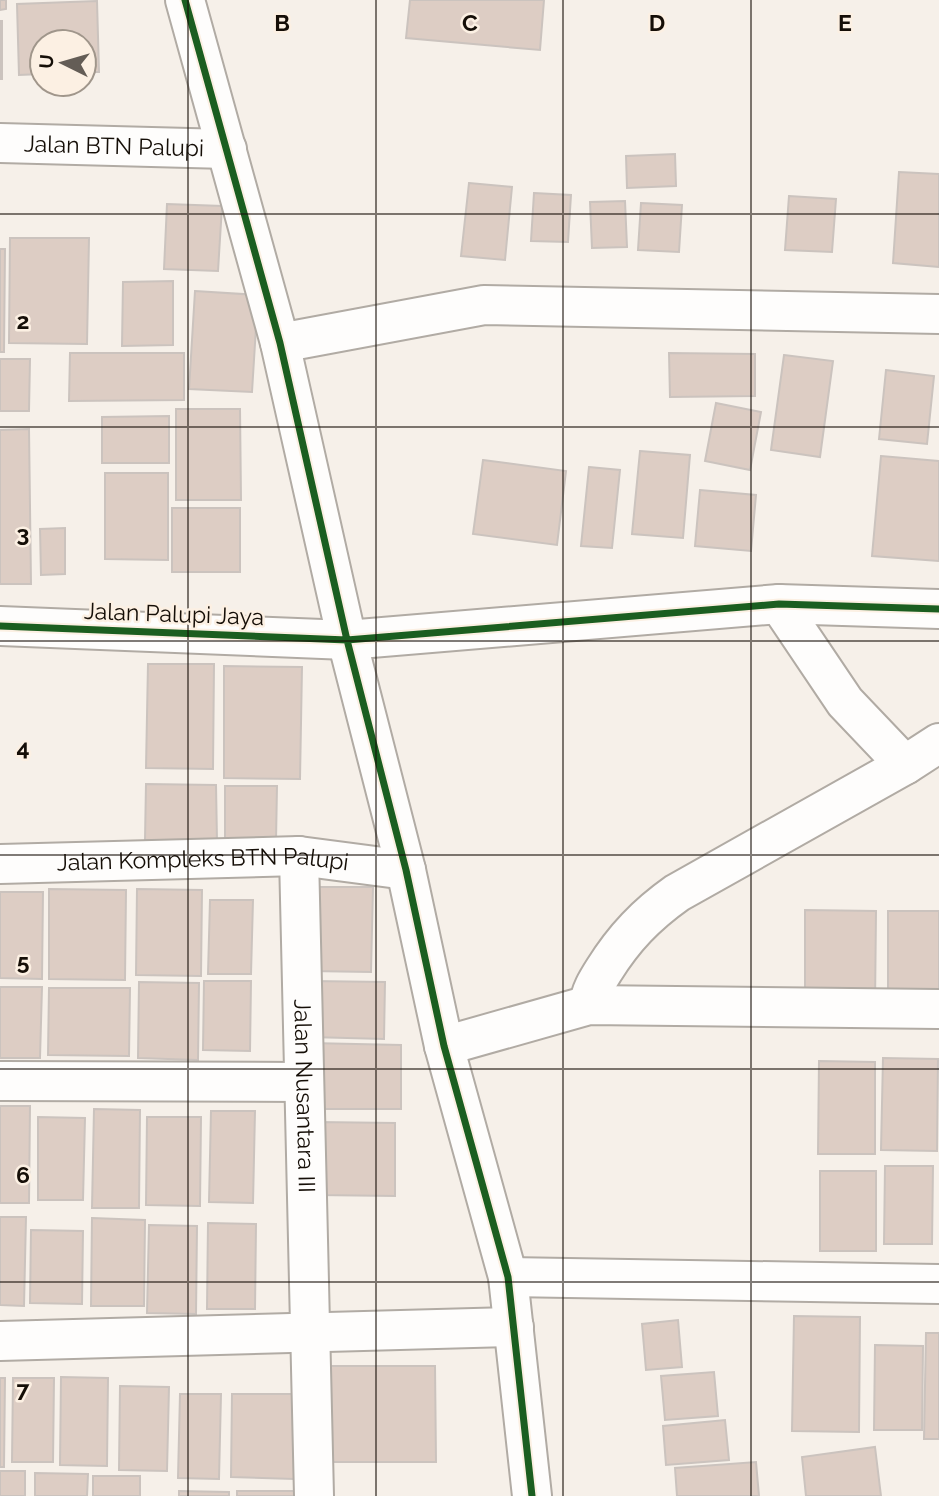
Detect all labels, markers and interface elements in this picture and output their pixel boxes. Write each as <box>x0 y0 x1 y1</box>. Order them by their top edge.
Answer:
text: B <box>274 9 290 36</box>
text: C <box>462 9 478 36</box>
text: D <box>649 9 665 36</box>
text: E <box>838 9 852 36</box>
north arrow <box>28 28 98 98</box>
text: U <box>34 53 58 70</box>
street label: Jalan BTN Palupi <box>24 130 204 161</box>
text: 2 <box>17 307 29 334</box>
text: 3 <box>17 520 29 547</box>
street label: Jalan Palupi Jaya <box>83 597 265 630</box>
text: 4 <box>16 734 30 761</box>
street label: Jalan Kompleks BTN Palupi <box>56 842 350 875</box>
text: 5 <box>17 948 30 975</box>
street label: Jalan Nusantara III <box>289 999 321 1193</box>
text: 6 <box>16 1161 30 1188</box>
text: 7 <box>17 1375 30 1402</box>

